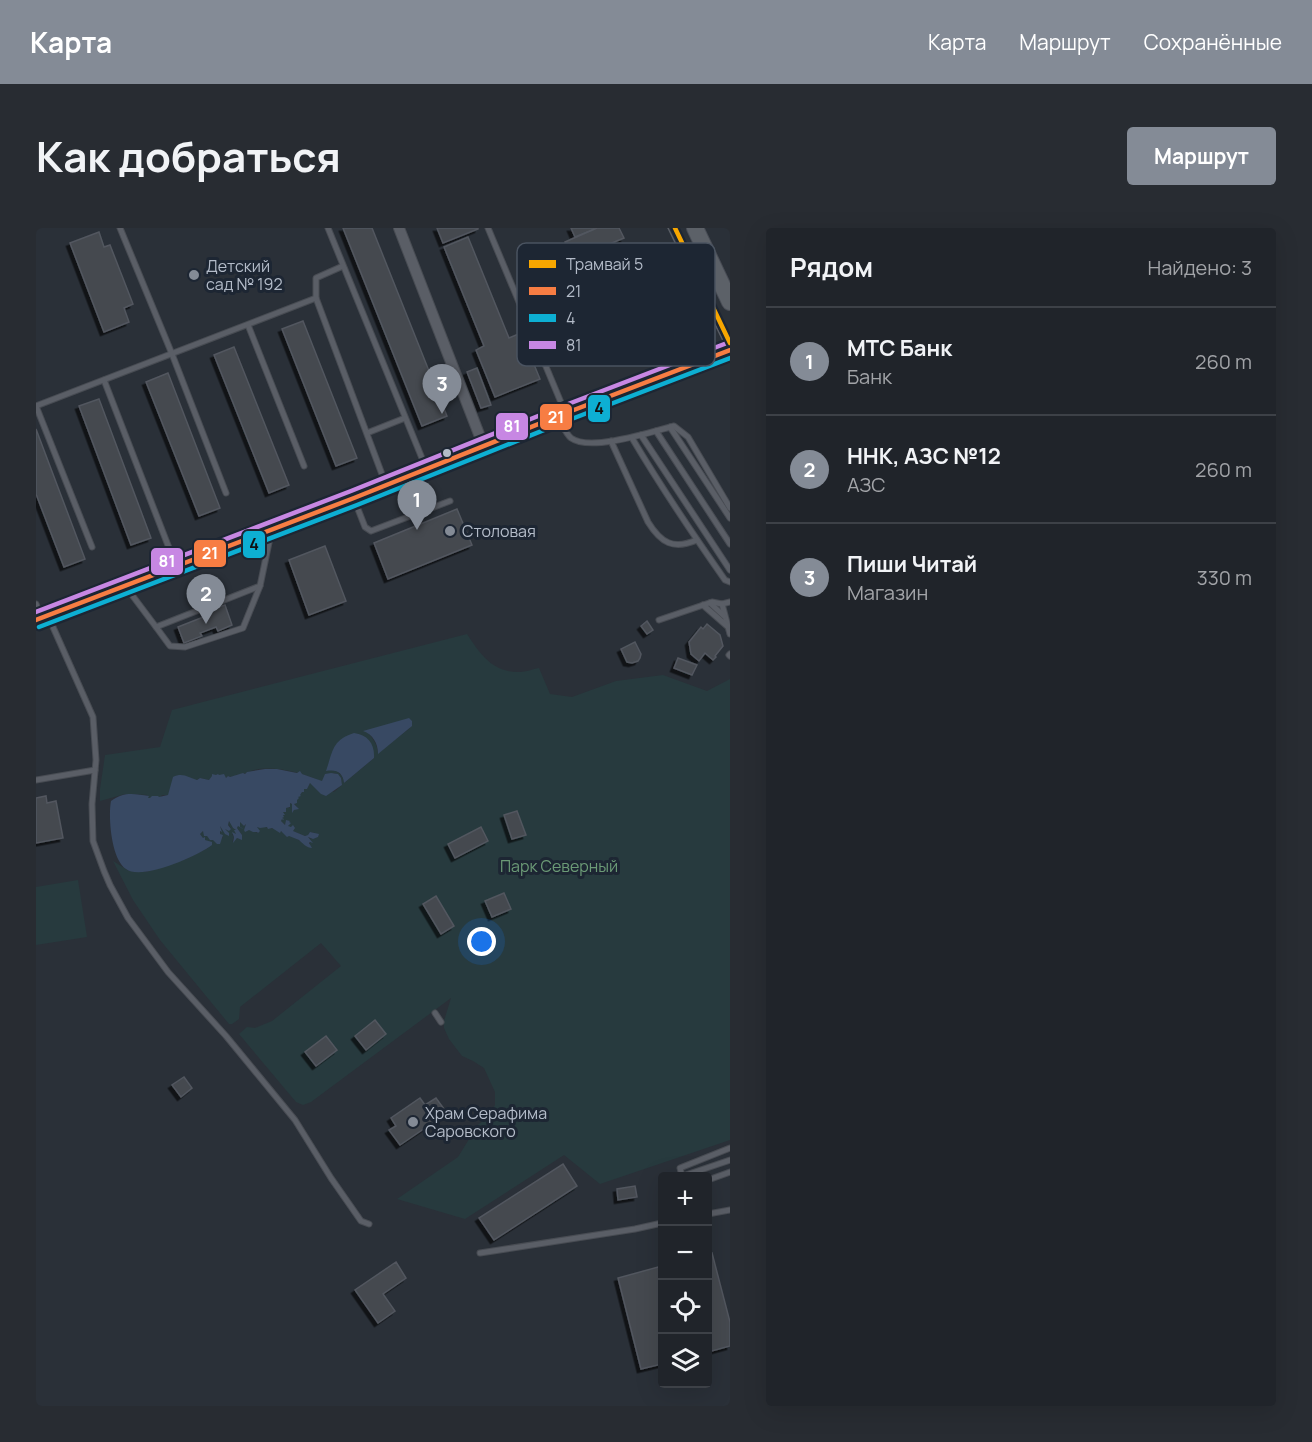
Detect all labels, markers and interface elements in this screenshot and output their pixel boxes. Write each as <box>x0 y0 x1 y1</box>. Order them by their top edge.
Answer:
text: Карта <box>30 23 112 61</box>
text: Карта <box>928 28 986 56</box>
text: Маршрут <box>1019 28 1111 56</box>
text: Сохранённые <box>1144 28 1282 56</box>
text: Как добраться <box>36 127 341 185</box>
button: Маршрут <box>1127 127 1276 185</box>
legend <box>517 243 715 366</box>
text: Рядом <box>790 249 873 285</box>
text: Трамвай 5 <box>566 253 643 275</box>
text: Найдено: 3 <box>1147 254 1252 281</box>
place label: Детский сад № 192 <box>206 255 283 295</box>
marker: Детский сад № 192 <box>187 268 201 282</box>
text: 21 <box>566 280 581 302</box>
text: 4 <box>566 307 575 329</box>
text: МТС Банк <box>847 333 952 363</box>
text: 81 <box>566 334 582 356</box>
text: 1 <box>805 348 814 375</box>
text: 260 m <box>1195 348 1252 375</box>
text: Банк <box>847 363 892 390</box>
pin: 3 <box>422 364 462 414</box>
line badge: 4 <box>587 394 611 423</box>
text: 4 <box>594 397 604 419</box>
line badge: 21 <box>539 403 573 431</box>
text: 21 <box>548 406 564 428</box>
line badge: 81 <box>495 412 529 441</box>
text: 81 <box>504 415 520 437</box>
text: ННК, АЗС №12 <box>847 441 1001 471</box>
unlabelled marker <box>441 447 453 459</box>
text: 2 <box>804 456 815 483</box>
text: 260 m <box>1195 456 1252 483</box>
text: АЗС <box>847 471 886 498</box>
pin: 1 <box>398 480 436 530</box>
place label: Столовая <box>462 520 536 542</box>
marker: Столовая <box>443 524 457 538</box>
line badge: 4 <box>242 530 266 559</box>
text: 4 <box>249 533 259 555</box>
line badge: 21 <box>193 539 227 568</box>
text: 21 <box>202 542 218 564</box>
line badge: 81 <box>150 547 184 576</box>
text: Пиши Читай <box>847 549 977 579</box>
text: 81 <box>159 550 175 572</box>
text: 3 <box>804 564 815 591</box>
text: 330 m <box>1197 564 1252 591</box>
pin: 2 <box>186 574 226 624</box>
text: Магазин <box>847 579 928 606</box>
park label: Парк Северный <box>500 855 618 877</box>
your location <box>467 927 496 956</box>
place label: Храм Серафима Саровского <box>425 1102 547 1142</box>
marker: Храм Серафима Саровского <box>406 1115 420 1129</box>
map controls <box>658 1172 712 1388</box>
button: + <box>658 1172 712 1226</box>
button: − <box>658 1226 712 1280</box>
button: locate <box>658 1280 712 1334</box>
button: layers <box>658 1334 712 1388</box>

